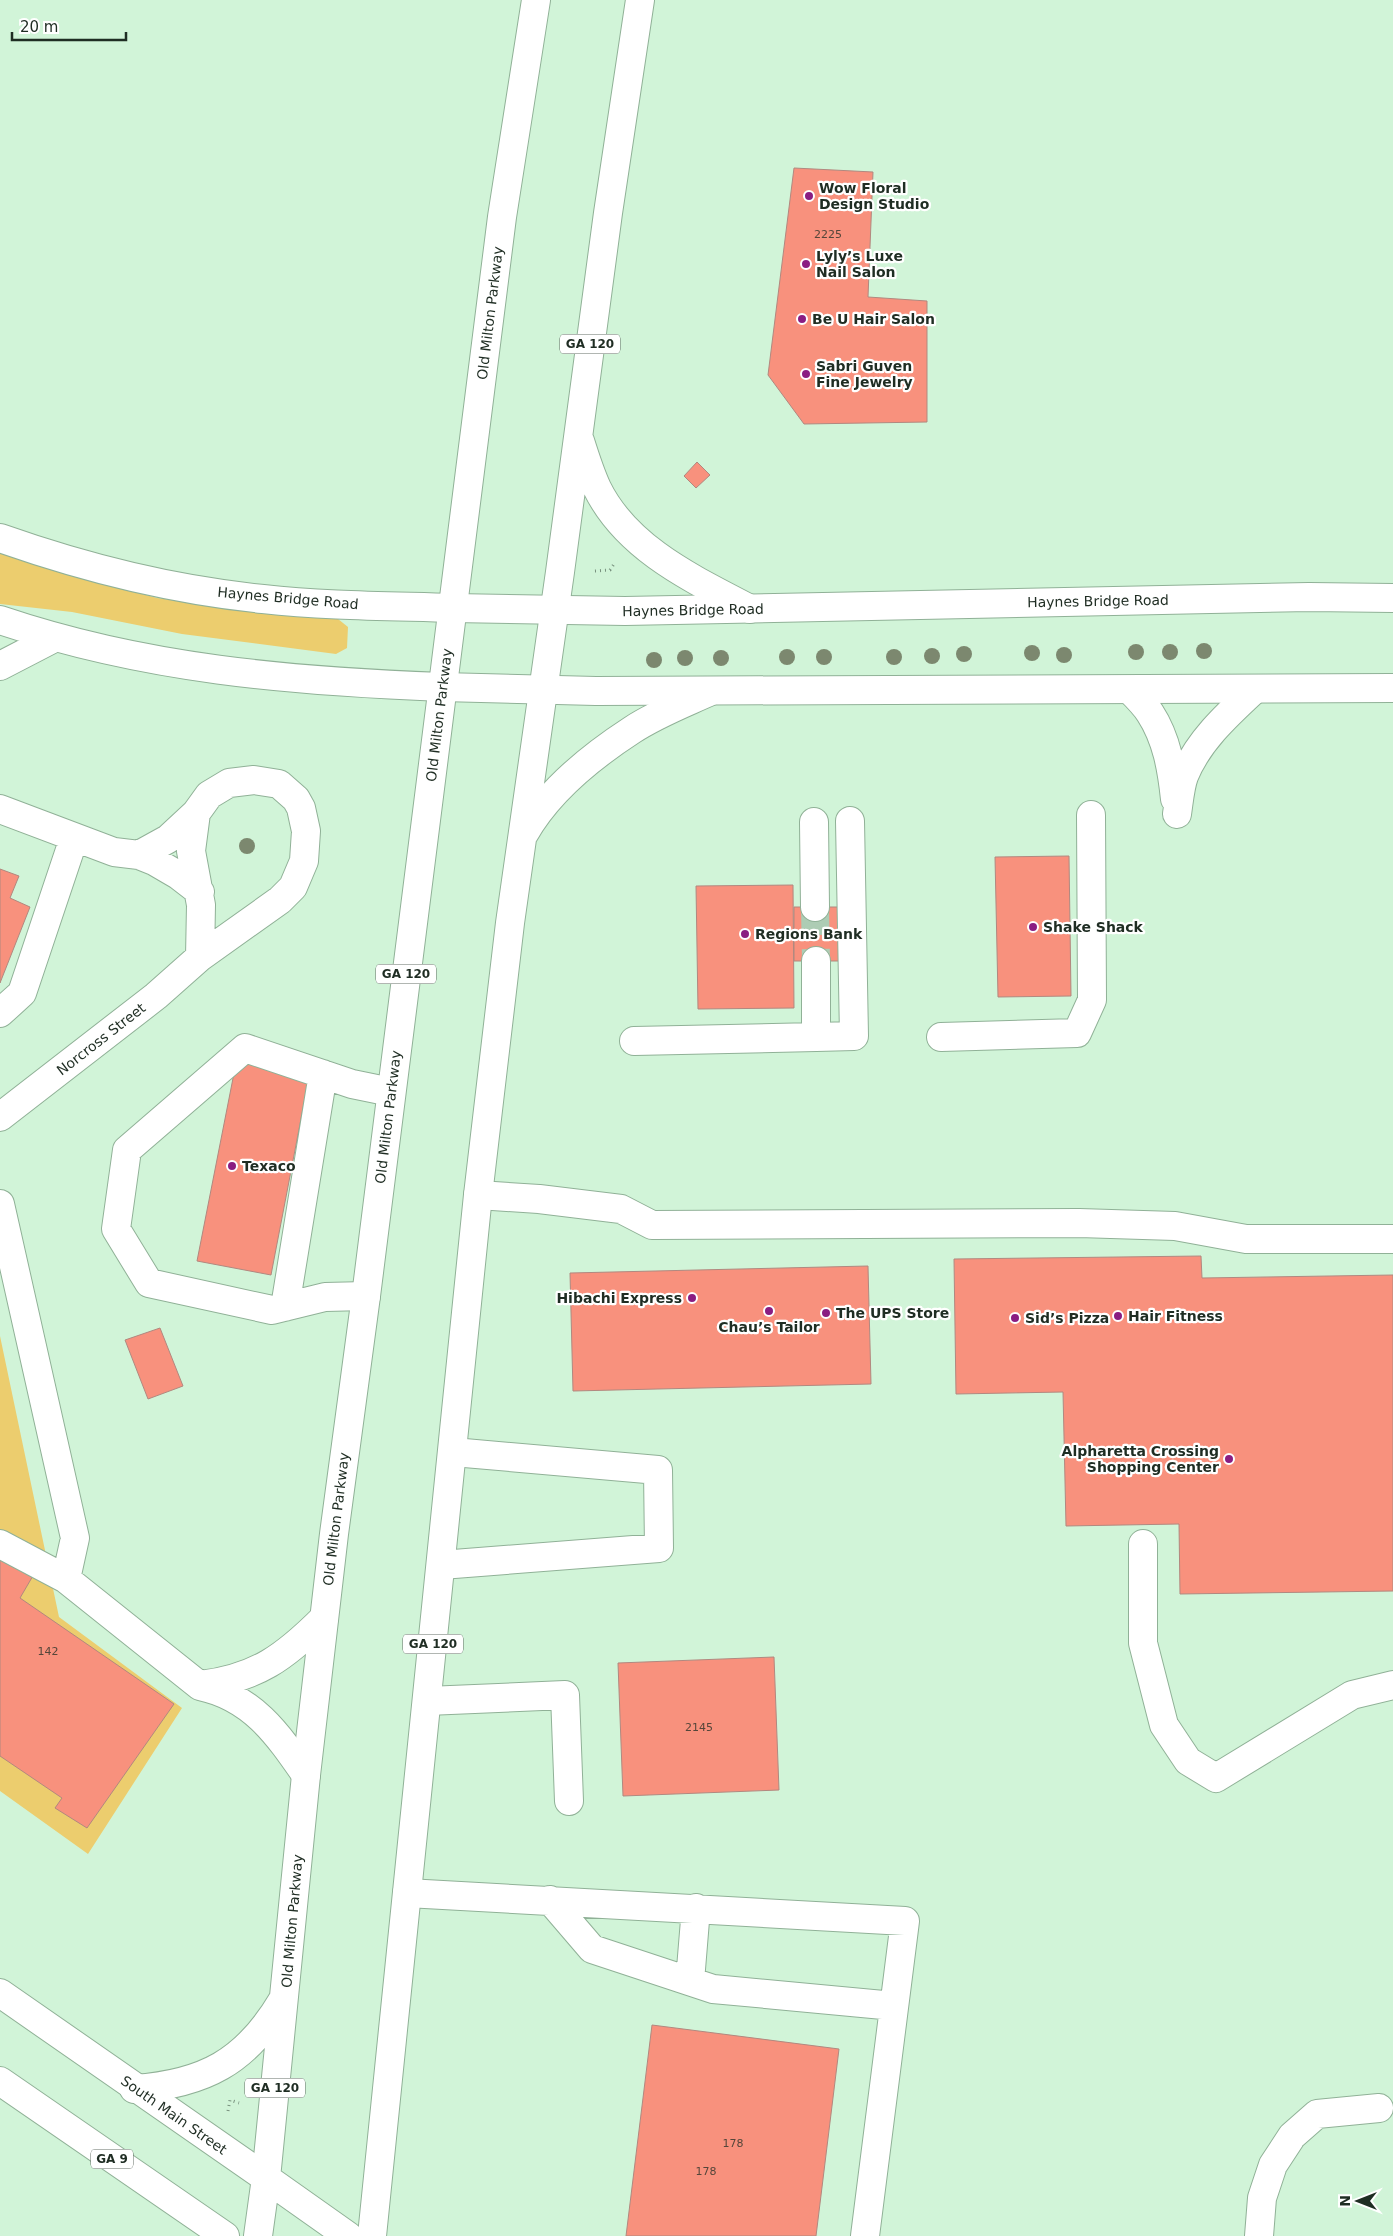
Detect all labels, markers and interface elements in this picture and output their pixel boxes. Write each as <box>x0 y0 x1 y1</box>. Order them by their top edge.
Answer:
scale bar <box>12 10 126 42</box>
text: 20 m <box>20 18 58 36</box>
place label: Wow Floral Design Studio <box>819 180 930 212</box>
marker: Wow Floral Design Studio <box>803 190 815 202</box>
house number: 2225 <box>814 228 842 241</box>
street label: Old Milton Parkway <box>474 245 506 381</box>
place label: Lyly’s Luxe Nail Salon <box>816 248 903 280</box>
marker: Lyly’s Luxe Nail Salon <box>800 258 812 270</box>
place label: Be U Hair Salon <box>812 311 935 327</box>
marker: Be U Hair Salon <box>796 313 808 325</box>
road number: GA 120 <box>560 334 620 354</box>
place label: Sabri Guven Fine Jewelry <box>816 358 913 390</box>
marker: Sabri Guven Fine Jewelry <box>800 368 812 380</box>
street label: Haynes Bridge Road <box>217 584 359 612</box>
street label: Haynes Bridge Road <box>1027 592 1169 610</box>
street label: Haynes Bridge Road <box>622 601 764 619</box>
street label: Old Milton Parkway <box>423 647 455 783</box>
place label: Shake Shack <box>1043 919 1144 935</box>
marker: Shake Shack <box>1027 921 1039 933</box>
place label: Regions Bank <box>755 926 863 942</box>
marker: Regions Bank <box>739 928 751 940</box>
road number: GA 120 <box>376 964 436 984</box>
street label: Norcross Street <box>54 999 149 1078</box>
street label: Old Milton Parkway <box>372 1049 404 1185</box>
place label: Texaco <box>242 1158 296 1174</box>
marker: Texaco <box>226 1160 238 1172</box>
place label: Hibachi Express <box>556 1290 682 1306</box>
marker: Hibachi Express <box>686 1292 698 1304</box>
marker: Chau’s Tailor <box>763 1305 775 1317</box>
place label: The UPS Store <box>836 1305 949 1321</box>
marker: The UPS Store <box>820 1307 832 1319</box>
place label: Hair Fitness <box>1128 1308 1223 1324</box>
place label: Sid’s Pizza <box>1025 1310 1109 1326</box>
marker: Hair Fitness <box>1112 1310 1124 1322</box>
marker: Sid’s Pizza <box>1009 1312 1021 1324</box>
place label: Chau’s Tailor <box>718 1319 820 1335</box>
place label: Alpharetta Crossing Shopping Center <box>1062 1443 1219 1475</box>
street label: Old Milton Parkway <box>320 1451 352 1587</box>
marker: Alpharetta Crossing Shopping Center <box>1223 1453 1235 1465</box>
road number: GA 120 <box>403 1635 463 1654</box>
house number: 142 <box>38 1645 59 1658</box>
house number: 2145 <box>685 1721 713 1734</box>
street label: Old Milton Parkway <box>278 1854 306 1988</box>
street label: South Main Street <box>118 2072 230 2158</box>
road number: GA 120 <box>245 2078 305 2098</box>
house number: 178 <box>723 2137 744 2150</box>
road number: GA 9 <box>91 2150 133 2168</box>
house number: 178 <box>696 2165 717 2178</box>
north arrow <box>1333 2176 1383 2226</box>
text: N <box>1337 2195 1353 2207</box>

